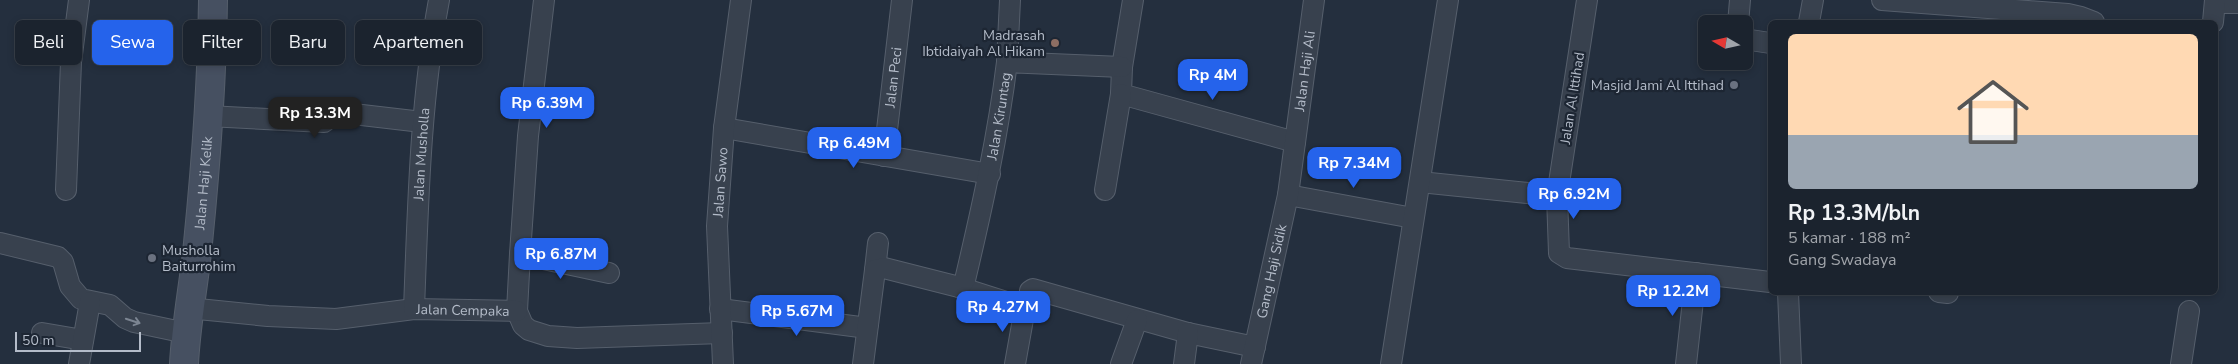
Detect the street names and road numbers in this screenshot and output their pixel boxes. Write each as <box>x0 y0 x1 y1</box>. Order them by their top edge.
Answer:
street label: Jalan Haji Ali <box>1290 30 1320 114</box>
street label: Jalan Peci <box>881 46 906 110</box>
street label: Jalan Al Ittihad <box>1556 51 1589 146</box>
street label: Jalan Kiruntag <box>982 71 1016 163</box>
street label: Jalan Musholla <box>409 107 434 202</box>
street label: Jalan Haji Kelik <box>190 135 217 232</box>
street label: Jalan Sawo <box>709 146 733 219</box>
street label: Gang Haji Sidik <box>1252 221 1292 320</box>
street label: Jalan Cempaka <box>415 300 510 321</box>

